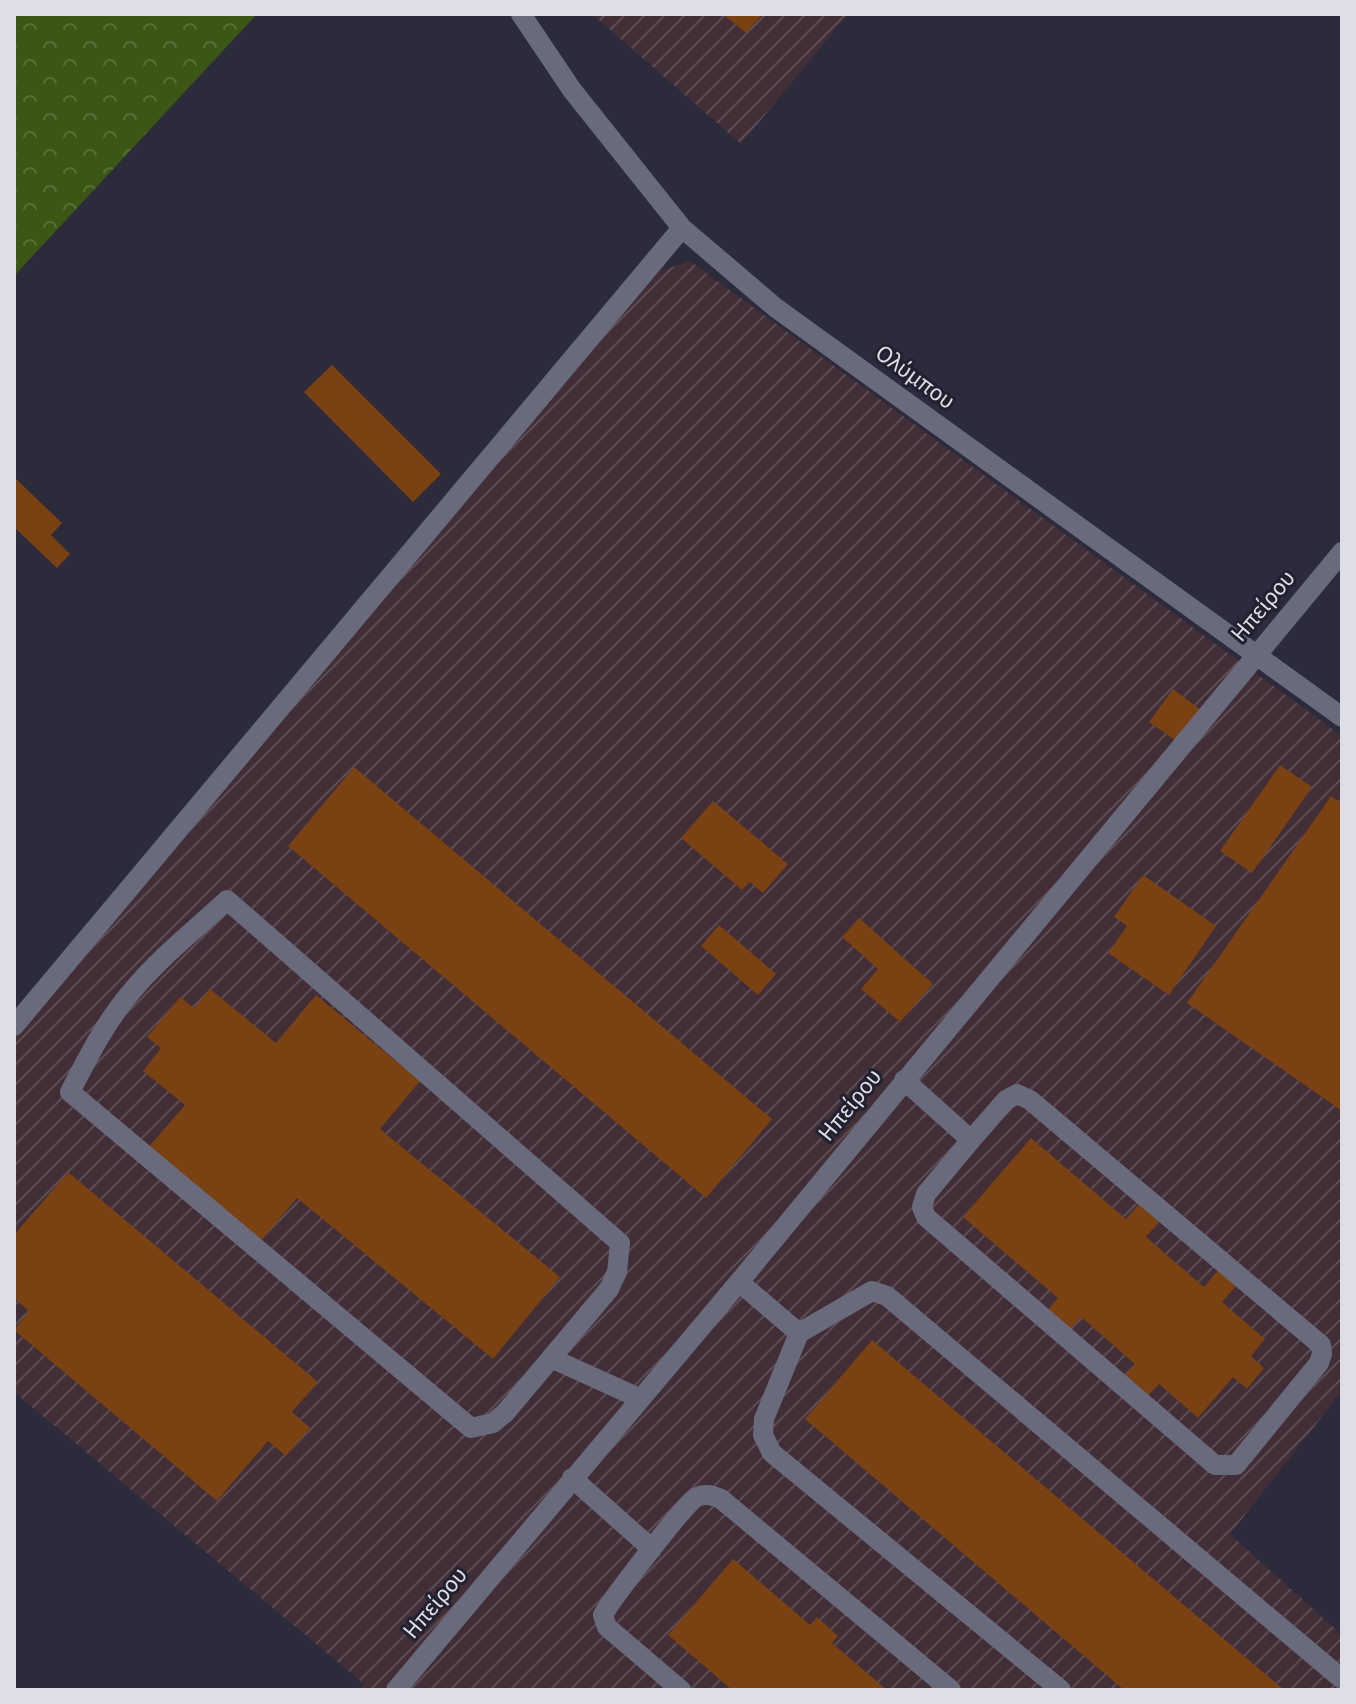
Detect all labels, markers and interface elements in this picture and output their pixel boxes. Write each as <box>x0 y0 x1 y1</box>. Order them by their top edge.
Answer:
street label: Ολύμπου <box>868 336 962 418</box>
street label: Ηπείρου <box>1222 562 1304 650</box>
street label: Ηπείρου <box>810 1061 890 1149</box>
street label: Ηπείρου <box>394 1559 476 1647</box>

